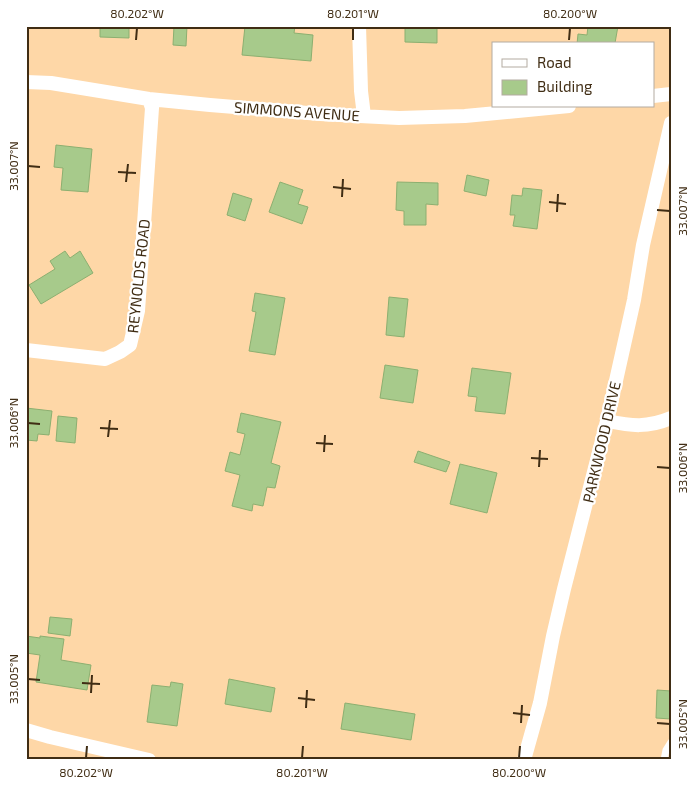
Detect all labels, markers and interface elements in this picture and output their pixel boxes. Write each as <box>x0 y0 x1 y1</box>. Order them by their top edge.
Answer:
text: 80.202°W <box>110 6 164 20</box>
text: 80.201°W <box>327 6 379 20</box>
text: 80.200°W <box>543 6 597 20</box>
legend <box>492 42 654 108</box>
text: Road <box>537 53 572 71</box>
text: Building <box>537 77 593 95</box>
street label: SIMMONS AVENUE <box>234 98 360 124</box>
text: 33.007°N <box>6 141 20 191</box>
text: 33.007°N <box>675 186 689 236</box>
street label: REYNOLDS ROAD <box>123 218 153 334</box>
street label: PARKWOOD DRIVE <box>578 380 624 504</box>
text: 33.006°N <box>6 398 20 448</box>
text: 33.006°N <box>675 443 689 493</box>
text: 33.005°N <box>6 654 20 704</box>
text: 33.005°N <box>675 699 689 749</box>
text: 80.202°W <box>59 765 113 779</box>
text: 80.201°W <box>276 765 328 779</box>
text: 80.200°W <box>492 765 546 779</box>

